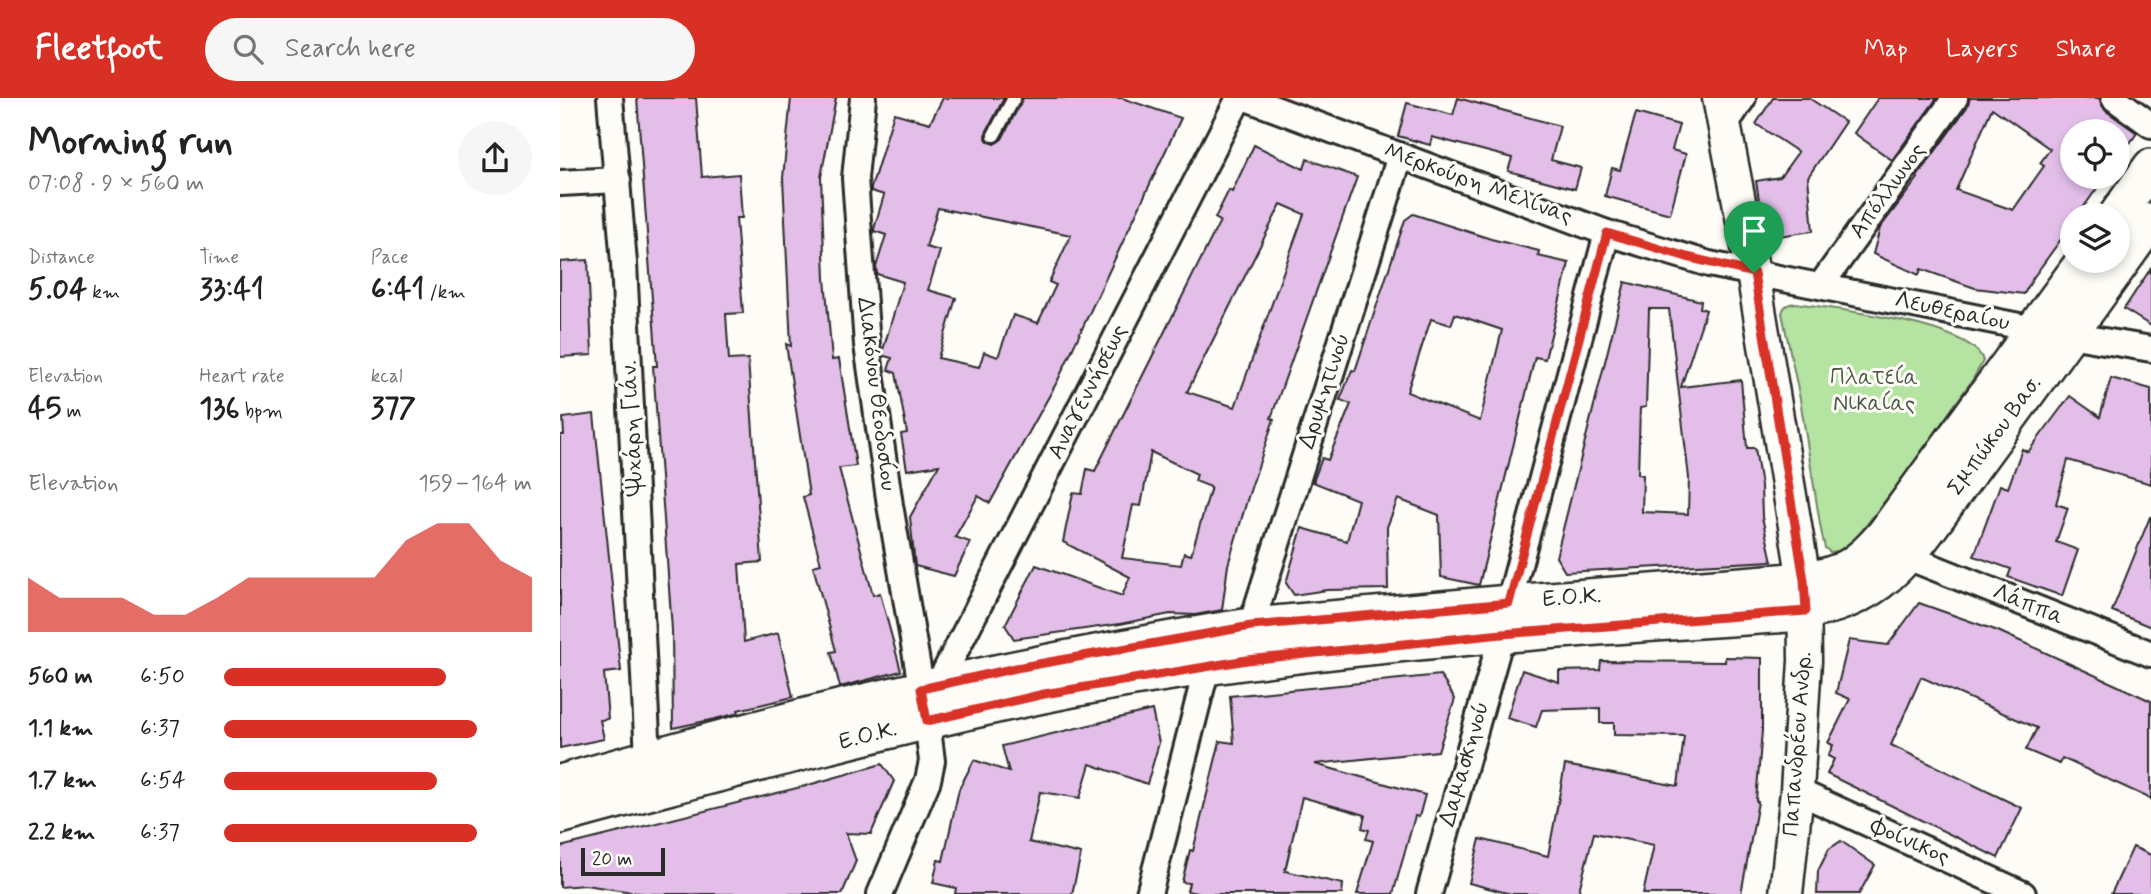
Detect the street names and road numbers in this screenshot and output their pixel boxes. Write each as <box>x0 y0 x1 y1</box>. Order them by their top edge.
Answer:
street label: Μερκούρη Μελίνας <box>1380 136 1576 232</box>
street label: Απόλλωνος <box>1843 137 1933 245</box>
street label: Λευθεραίου <box>1892 285 2012 339</box>
street label: Διακόνου Θεοδοσίου <box>849 295 903 493</box>
street label: Αναγεννήσεως <box>1041 320 1135 464</box>
street label: Δρυμητινού <box>1292 329 1358 453</box>
street label: Ψυχάρη Γιάν. <box>614 360 652 497</box>
street label: Σμπώκου Βασ. <box>1941 370 2049 502</box>
street label: Λάππα <box>1988 577 2068 633</box>
street label: Ε.Ο.Κ. <box>1542 581 1602 615</box>
street label: Παπανδρέου Ανδρ. <box>1775 650 1819 838</box>
street label: Δαμασκηνού <box>1433 698 1497 830</box>
street label: Ε.Ο.Κ. <box>836 714 900 758</box>
street label: Φοίνικος <box>1865 811 1954 873</box>

